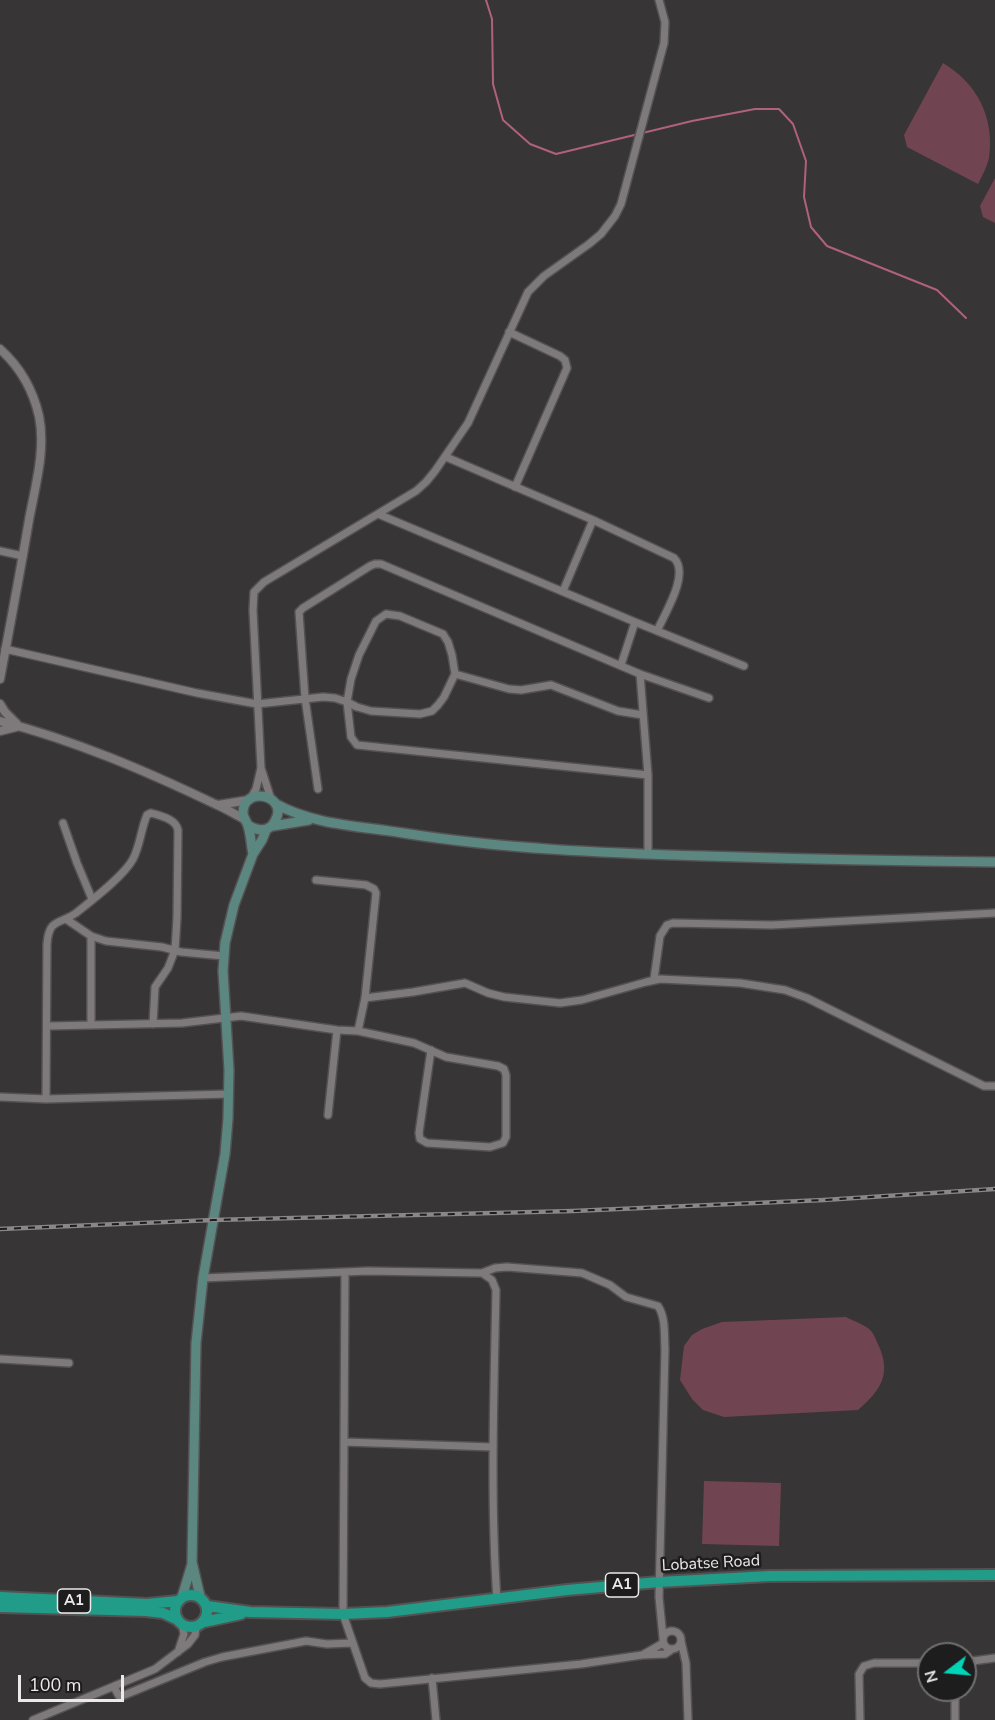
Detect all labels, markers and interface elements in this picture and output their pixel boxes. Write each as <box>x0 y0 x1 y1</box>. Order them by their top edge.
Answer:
street label: Lobatse Road <box>661 1552 761 1576</box>
road number: A1 <box>606 1573 638 1597</box>
road number: A1 <box>58 1589 90 1613</box>
north arrow <box>917 1642 977 1702</box>
scale bar <box>21 1663 128 1701</box>
text: N <box>919 1668 944 1685</box>
text: 100 m <box>29 1673 81 1697</box>

